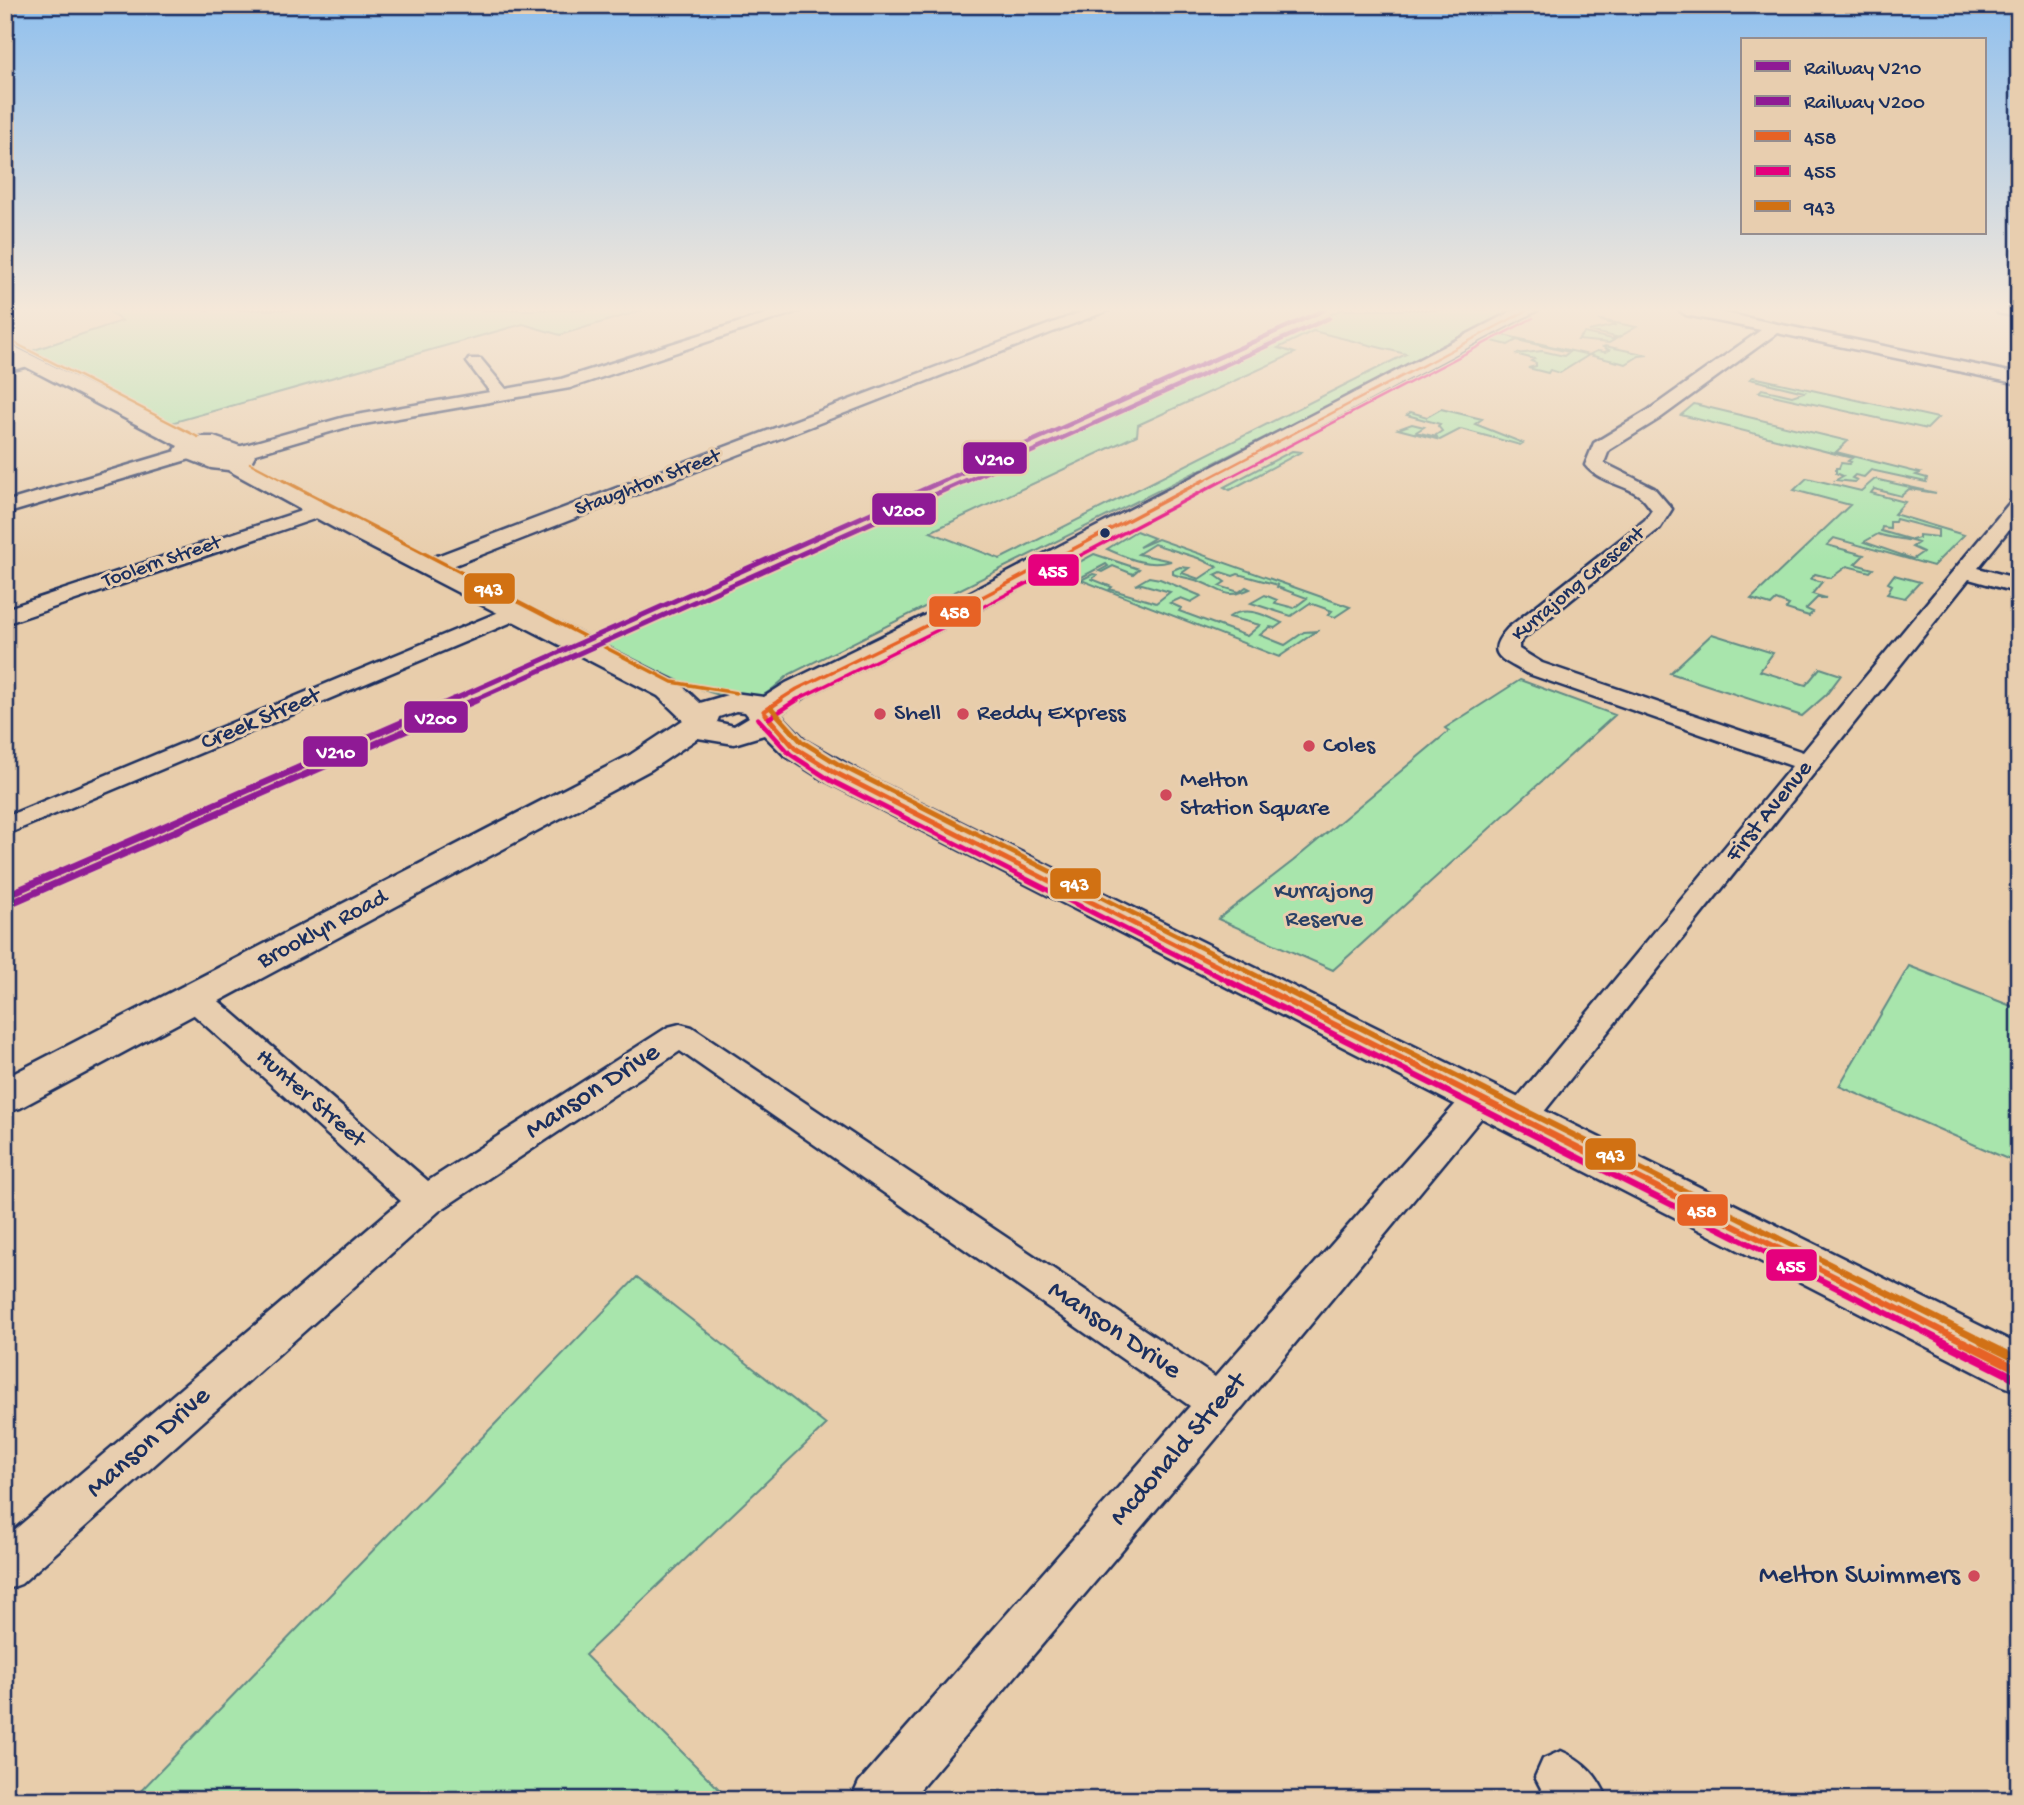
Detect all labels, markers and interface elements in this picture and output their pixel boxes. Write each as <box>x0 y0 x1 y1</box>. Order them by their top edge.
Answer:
legend <box>1741 38 1986 234</box>
text: Railway V210 <box>1804 58 1922 83</box>
text: Railway V200 <box>1804 92 1925 117</box>
text: 458 <box>1804 128 1836 153</box>
text: 455 <box>1804 162 1836 187</box>
text: 943 <box>1803 198 1835 223</box>
line badge: V210 <box>962 441 1028 475</box>
street label: Staughton Street <box>572 444 726 523</box>
text: V210 <box>975 450 1014 473</box>
line badge: V200 <box>871 492 937 526</box>
text: V200 <box>882 501 925 524</box>
street label: Kurrajong Crescent <box>1507 521 1652 648</box>
unlabelled marker <box>1098 526 1112 540</box>
street label: Toolern Street <box>98 530 227 595</box>
line badge: 455 <box>1027 553 1080 587</box>
text: 455 <box>1038 562 1067 585</box>
line badge: 943 <box>463 572 516 605</box>
text: 943 <box>474 580 503 603</box>
line badge: 458 <box>928 595 982 628</box>
text: 458 <box>939 603 970 626</box>
street label: Creek Street <box>197 681 327 758</box>
line badge: V200 <box>403 700 469 734</box>
place label: Shell <box>894 700 941 729</box>
place label: Reddy Express <box>977 700 1127 729</box>
marker: Shell <box>872 706 888 722</box>
marker: Reddy Express <box>955 706 971 722</box>
text: V200 <box>414 709 457 732</box>
place label: Coles <box>1323 732 1376 761</box>
line badge: V210 <box>302 735 369 768</box>
marker: Coles <box>1301 738 1317 754</box>
text: V210 <box>316 743 355 766</box>
street label: First Avenue <box>1720 755 1820 869</box>
place label: Melton Station Square <box>1180 767 1330 824</box>
marker: Melton Station Square <box>1158 787 1174 803</box>
line badge: 943 <box>1049 867 1102 900</box>
text: 943 <box>1060 875 1089 898</box>
park label: Kurrajong Reserve <box>1274 878 1374 935</box>
street label: Brooklyn Road <box>252 883 395 977</box>
street label: Manson Drive <box>519 1036 667 1148</box>
street label: Hunter Street <box>249 1043 373 1156</box>
line badge: 943 <box>1584 1137 1637 1171</box>
text: 943 <box>1596 1146 1625 1169</box>
line badge: 458 <box>1676 1193 1729 1227</box>
text: 458 <box>1686 1202 1717 1225</box>
line badge: 455 <box>1765 1248 1818 1282</box>
text: 455 <box>1776 1257 1805 1280</box>
street label: Manson Drive <box>1041 1274 1188 1388</box>
street label: Mcdonald Street <box>1103 1365 1256 1534</box>
street label: Manson Drive <box>80 1380 218 1506</box>
place label: Melton Swimmers <box>1759 1560 1961 1593</box>
marker: Melton Swimmers <box>1966 1568 1982 1584</box>

